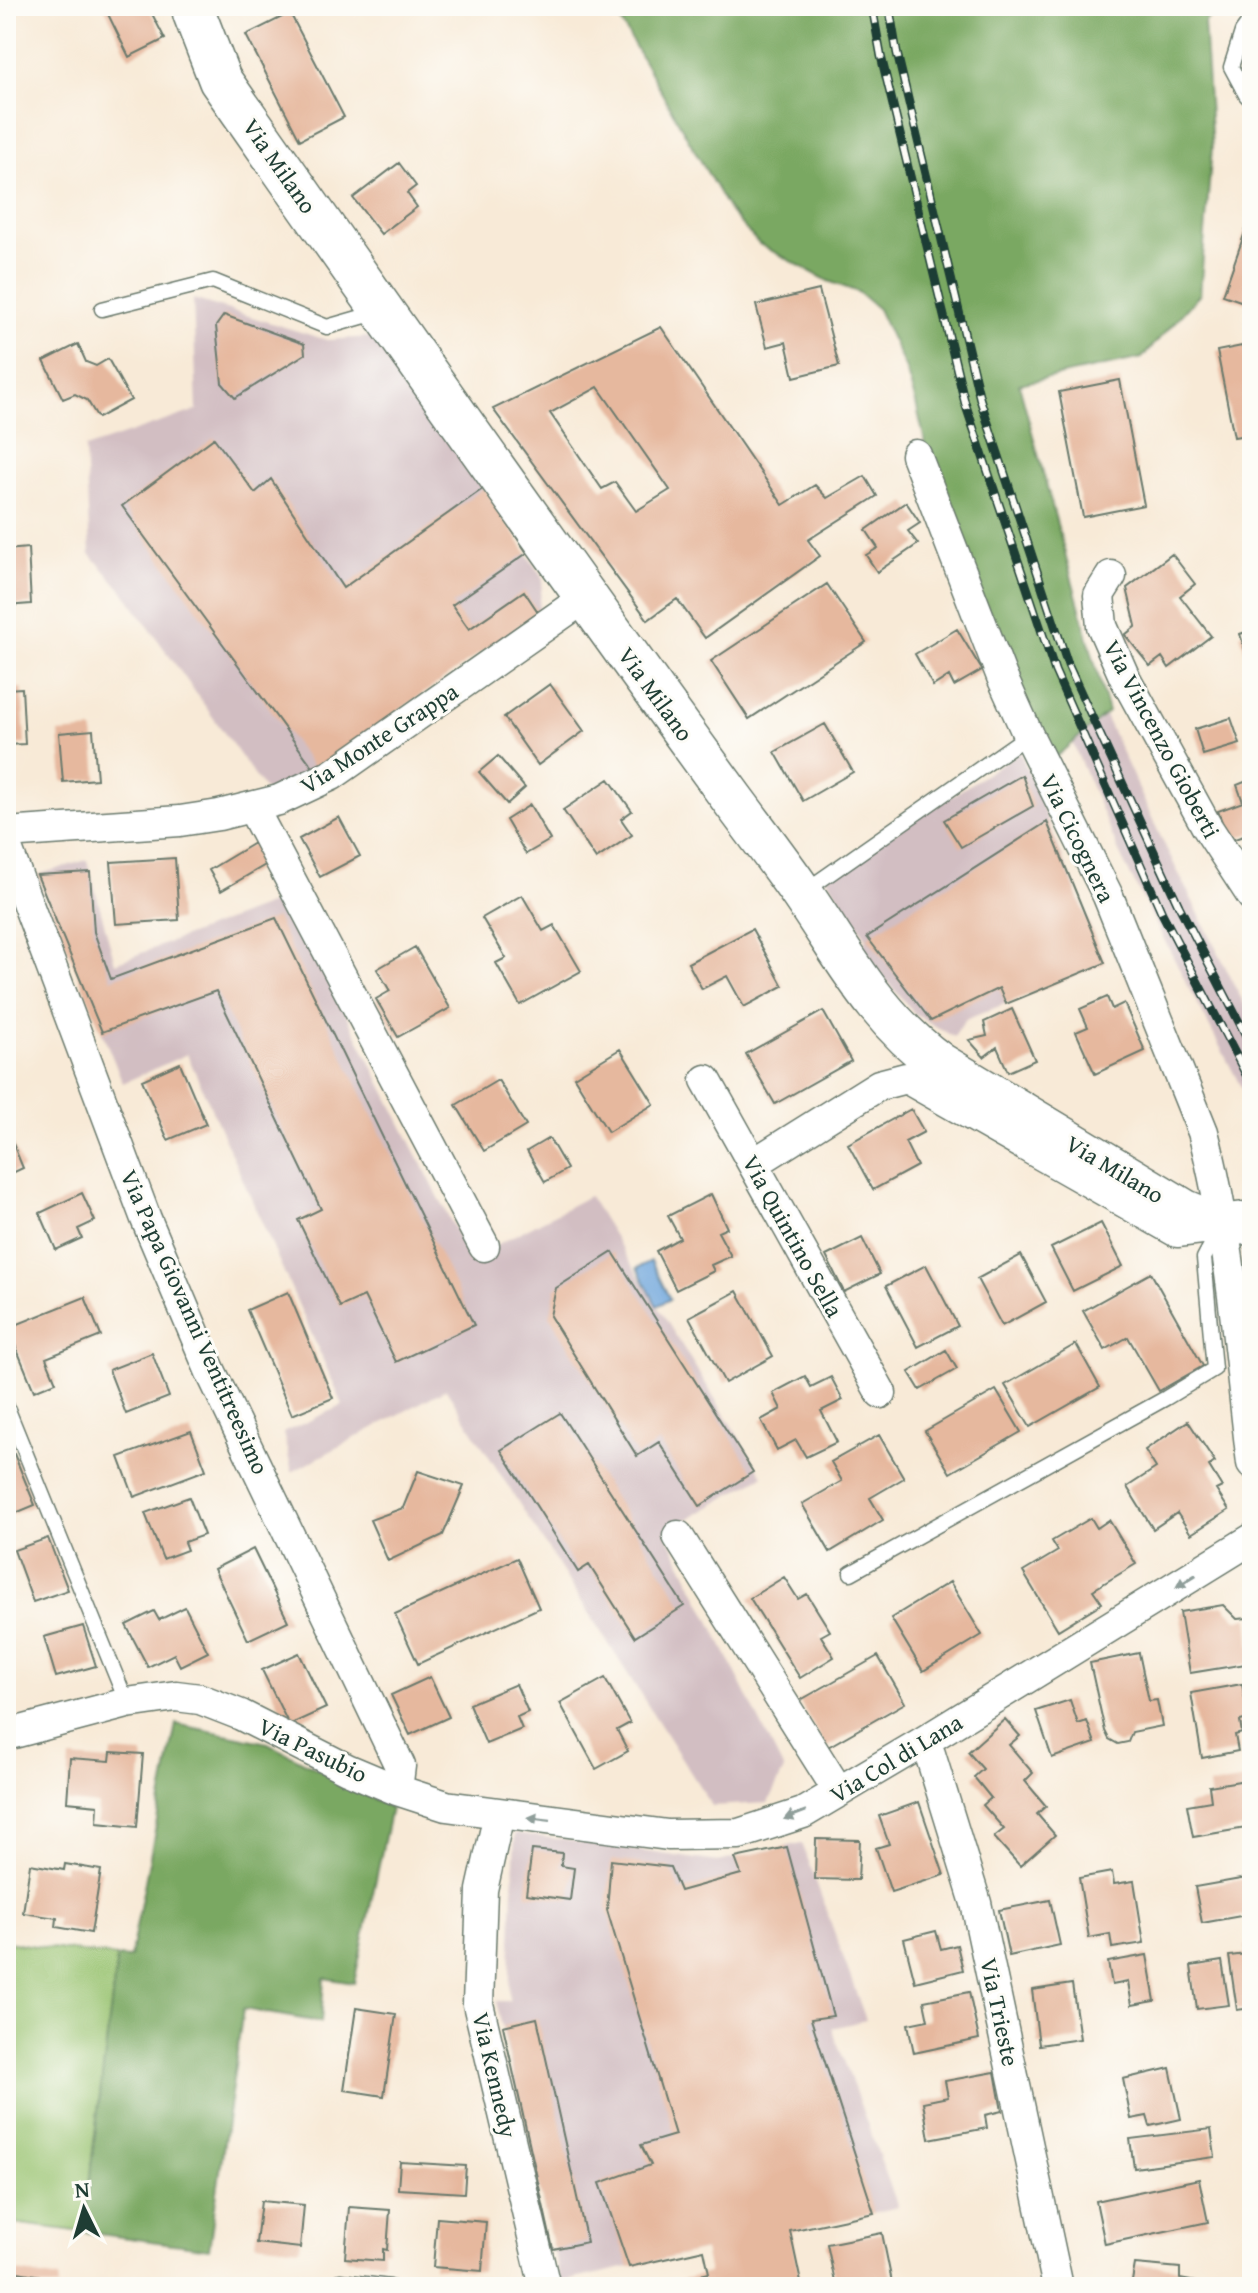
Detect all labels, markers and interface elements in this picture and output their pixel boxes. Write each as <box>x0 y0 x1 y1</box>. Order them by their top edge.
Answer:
street label: Via Milano <box>234 111 326 221</box>
street label: Via Vincenzo Gioberti <box>1095 634 1229 845</box>
street label: Via Milano <box>610 639 702 749</box>
street label: Via Monte Grappa <box>293 673 465 802</box>
street label: Via Cicognera <box>1032 768 1125 909</box>
street label: Via Milano <box>1059 1126 1171 1212</box>
street label: Via Quintino Sella <box>734 1148 852 1324</box>
street label: Via Papa Giovanni Ventitreesimo <box>112 1164 278 1480</box>
one-way arrow <box>1175 1573 1197 1587</box>
street label: Via Col di Lana <box>823 1704 969 1811</box>
street label: Via Pasubio <box>253 1709 373 1791</box>
one-way arrow <box>783 1809 807 1822</box>
one-way arrow <box>526 1812 551 1825</box>
street label: Via Trieste <box>971 1955 1029 2069</box>
street label: Via Kennedy <box>464 2009 526 2141</box>
north arrow <box>44 2169 124 2249</box>
text: N <box>74 2172 91 2206</box>

